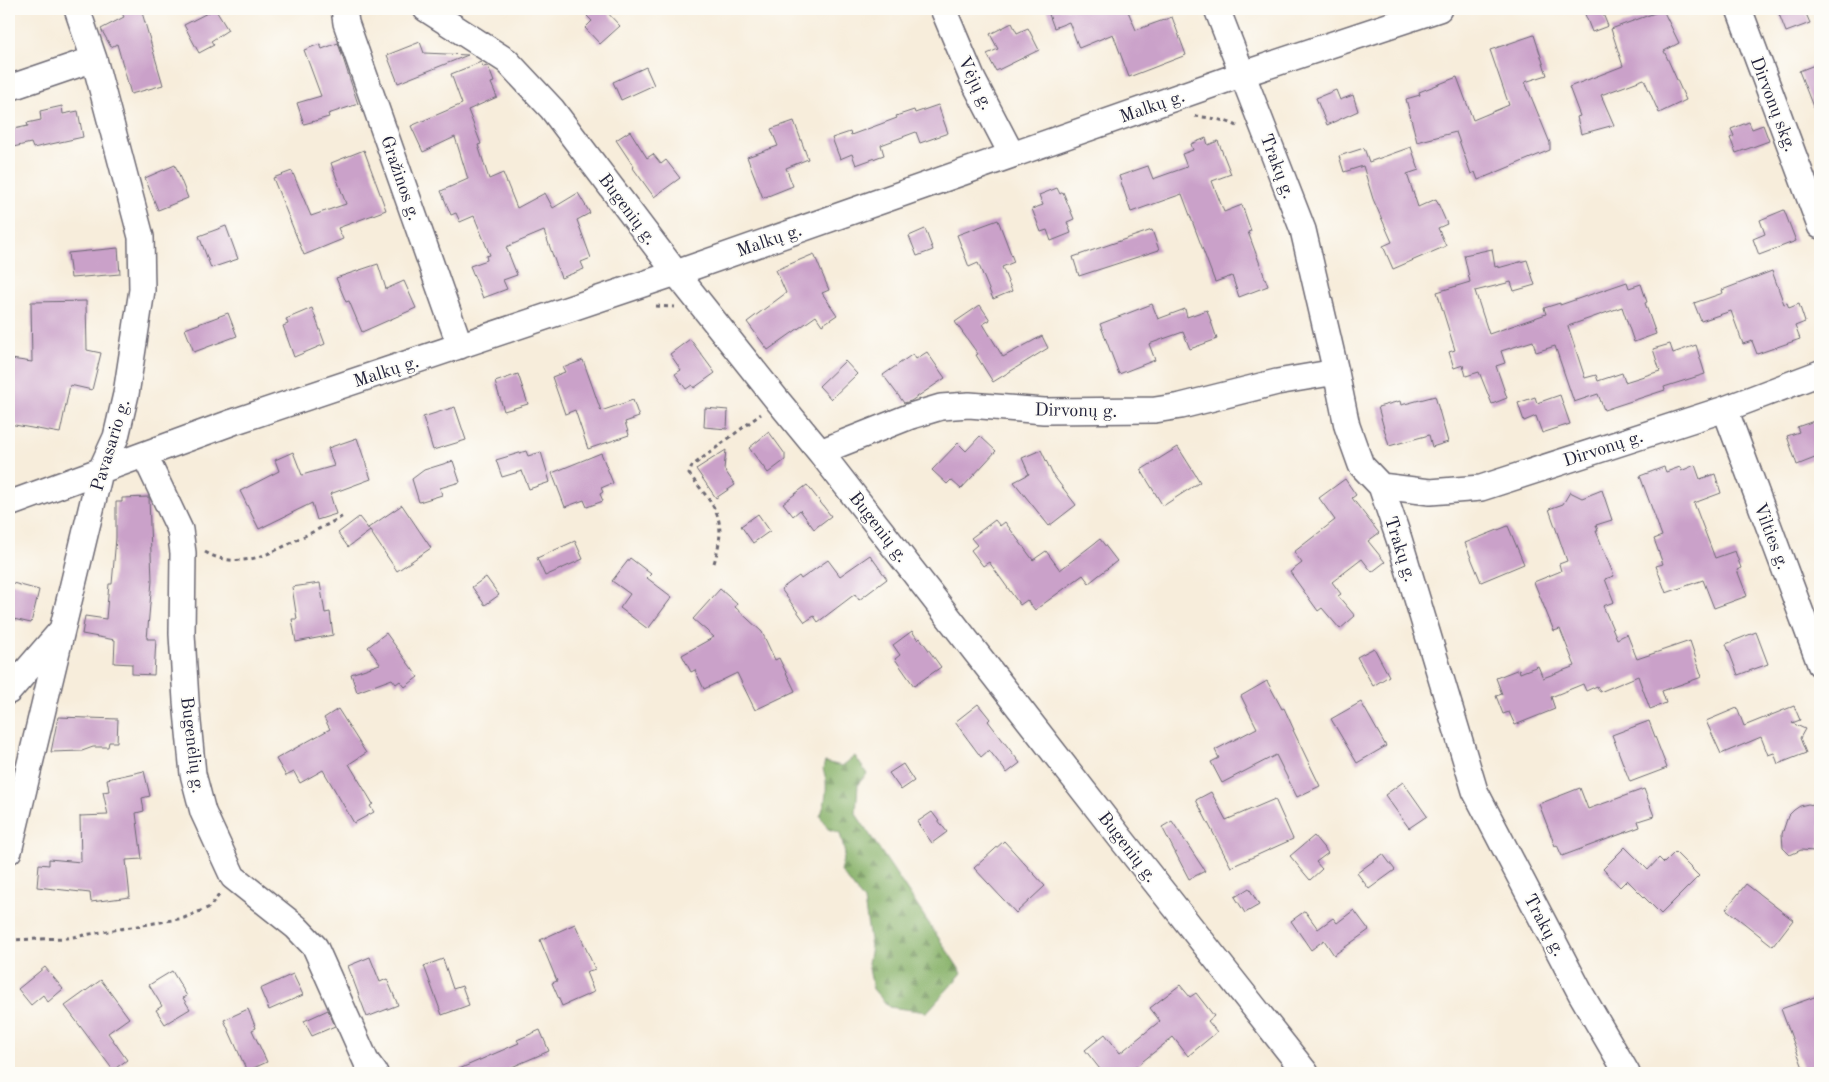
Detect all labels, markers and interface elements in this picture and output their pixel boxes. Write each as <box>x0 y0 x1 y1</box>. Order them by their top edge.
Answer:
street label: Vėjų g. <box>954 54 996 113</box>
street label: Dirvonų skg. <box>1747 54 1799 154</box>
street label: Malkų g. <box>1117 87 1187 126</box>
street label: Trakų g. <box>1256 131 1298 201</box>
street label: Gražinos g. <box>377 134 423 223</box>
street label: Bugenių g. <box>595 171 660 249</box>
street label: Malkų g. <box>734 221 804 260</box>
street label: Malkų g. <box>351 353 421 391</box>
street label: Pavasario g. <box>88 397 133 493</box>
street label: Dirvonų g. <box>1034 401 1118 421</box>
street label: Dirvonų g. <box>1561 428 1646 470</box>
street label: Bugenių g. <box>845 489 911 566</box>
street label: Vilties g. <box>1750 501 1792 572</box>
street label: Trakų g. <box>1381 514 1419 584</box>
street label: Bugenėlių g. <box>177 696 207 794</box>
street label: Bugenių g. <box>1094 809 1160 886</box>
street label: Trakų g. <box>1520 891 1568 960</box>

